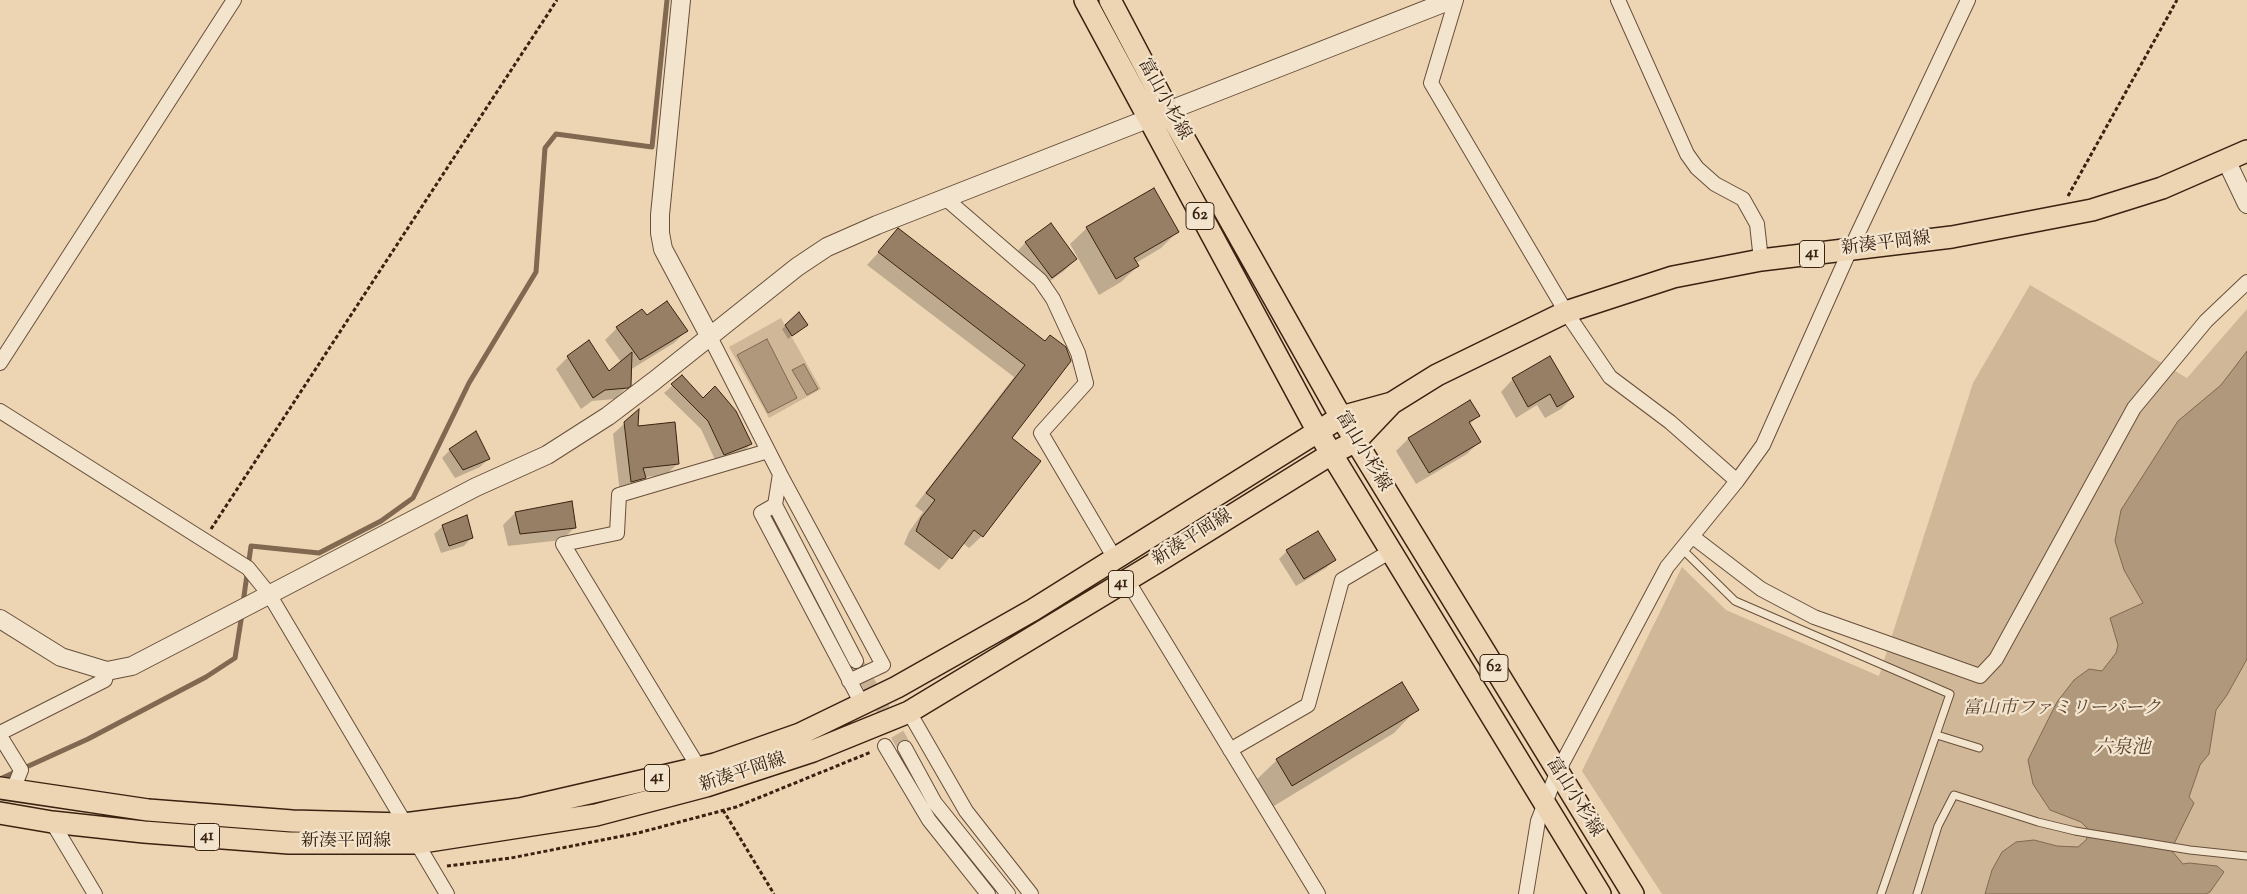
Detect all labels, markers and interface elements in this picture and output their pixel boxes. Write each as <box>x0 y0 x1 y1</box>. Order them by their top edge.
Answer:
street label: 富山小杉線 <box>1132 55 1194 145</box>
road number: 62 <box>1186 202 1214 230</box>
street label: 新湊平岡線 <box>1840 229 1932 261</box>
road number: 41 <box>1800 240 1824 268</box>
street label: 富山小杉線 <box>1330 408 1394 496</box>
street label: 新湊平岡線 <box>1149 506 1237 572</box>
road number: 41 <box>1108 570 1134 598</box>
road number: 62 <box>1480 654 1508 681</box>
park label: 富山市ファミリーパーク <box>1963 699 2161 721</box>
water label: 六泉池 <box>2094 739 2150 761</box>
street label: 新湊平岡線 <box>697 750 789 798</box>
street label: 富山小杉線 <box>1540 754 1606 842</box>
road number: 41 <box>644 764 670 791</box>
road number: 41 <box>194 824 220 850</box>
street label: 新湊平岡線 <box>301 832 391 854</box>

